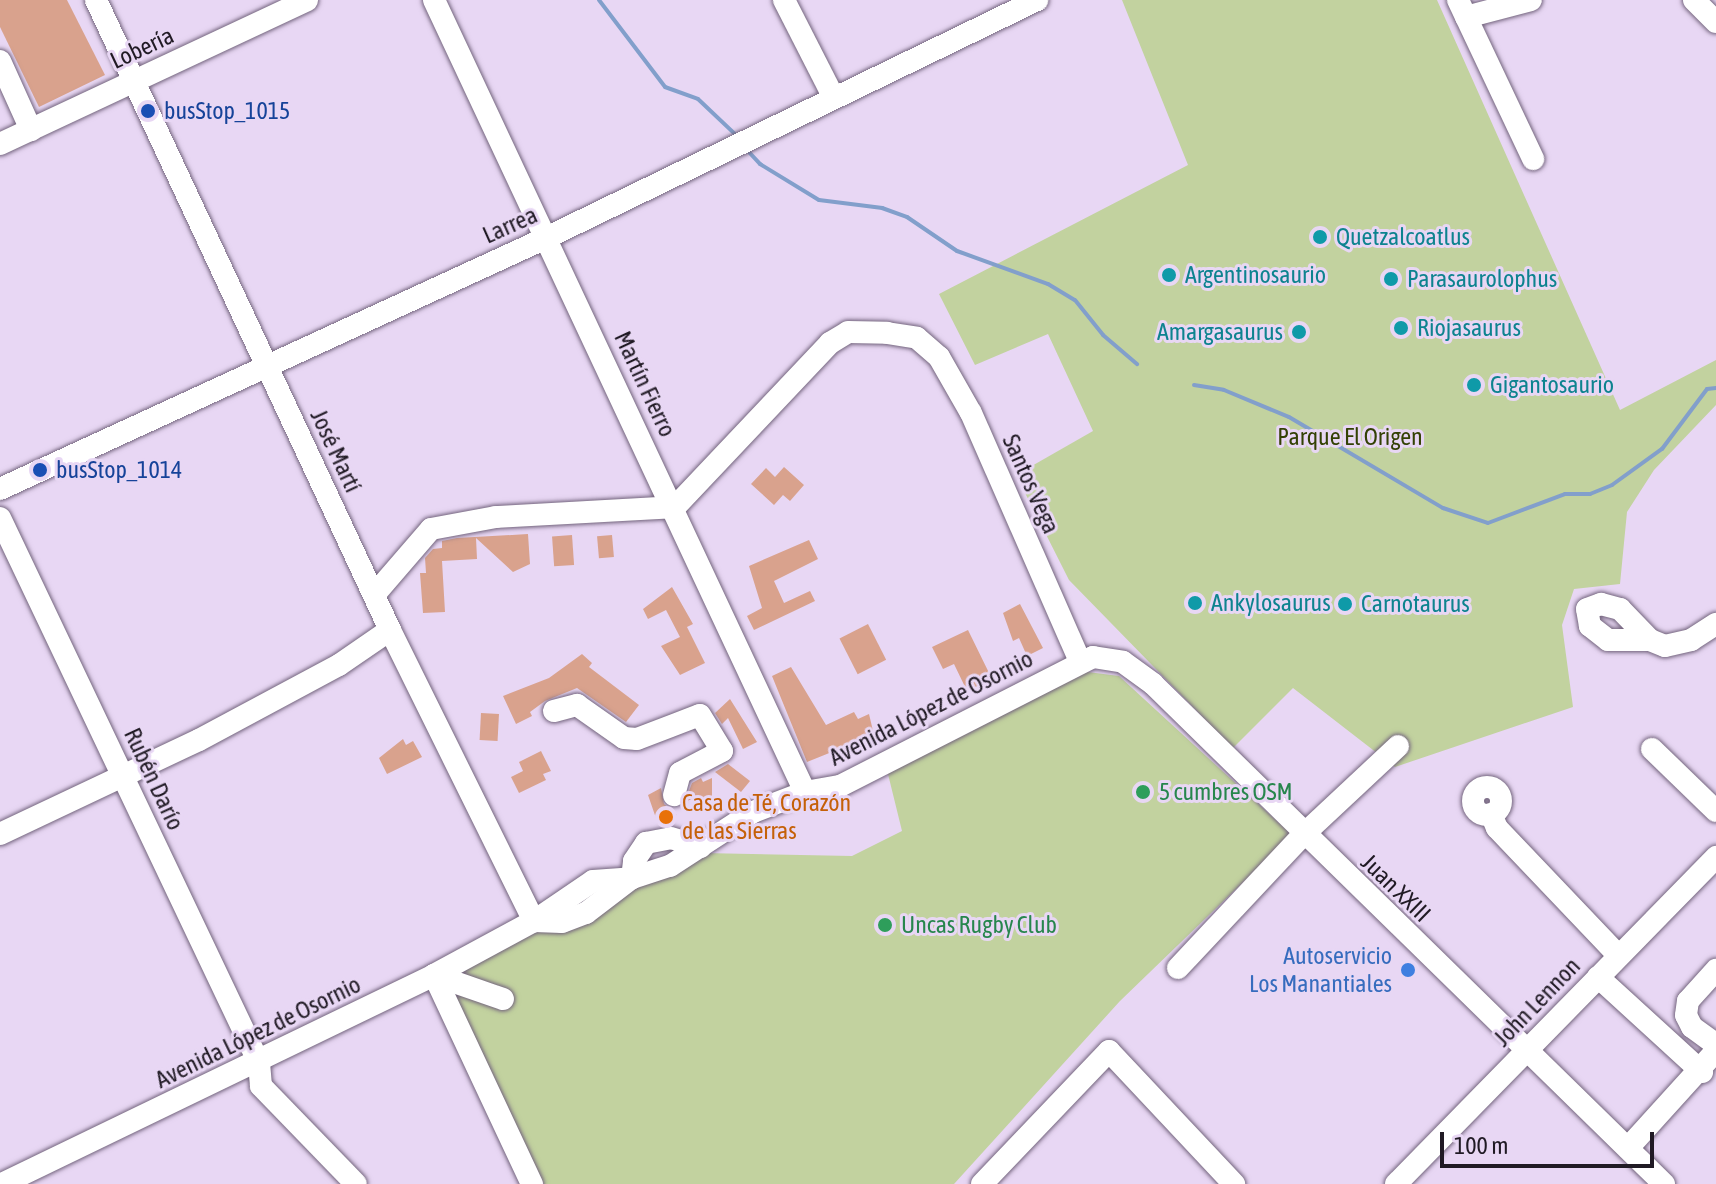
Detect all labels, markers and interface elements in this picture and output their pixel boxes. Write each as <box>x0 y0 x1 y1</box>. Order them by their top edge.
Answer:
street label: Lobería <box>106 21 178 75</box>
place label: busStop_1015 <box>164 97 290 125</box>
marker: busStop_1015 <box>139 102 157 120</box>
street label: Larrea <box>478 200 542 250</box>
place label: Quetzalcoatlus <box>1336 223 1470 251</box>
marker: Quetzalcoatlus <box>1311 228 1329 246</box>
place label: Argentinosaurio <box>1185 261 1326 289</box>
place label: Parasaurolophus <box>1407 265 1557 293</box>
marker: Argentinosaurio <box>1160 266 1178 284</box>
marker: Parasaurolophus <box>1382 270 1400 288</box>
place label: Riojasaurus <box>1417 314 1521 342</box>
place label: Amargasaurus <box>1157 318 1283 346</box>
marker: Riojasaurus <box>1392 319 1410 337</box>
marker: Amargasaurus <box>1290 323 1308 341</box>
street label: Martín Fierro <box>608 327 682 441</box>
place label: Gigantosaurio <box>1490 371 1614 399</box>
marker: Gigantosaurio <box>1465 376 1483 394</box>
street label: José Martí <box>304 405 368 497</box>
park label: Parque El Origen <box>1277 423 1423 451</box>
street label: Santos Vega <box>996 430 1066 538</box>
place label: busStop_1014 <box>56 456 182 484</box>
marker: busStop_1014 <box>31 461 49 479</box>
place label: Ankylosaurus <box>1211 589 1331 617</box>
place label: Carnotaurus <box>1361 590 1470 618</box>
marker: Ankylosaurus <box>1186 594 1204 612</box>
marker: Carnotaurus <box>1336 595 1354 613</box>
street label: Avenida López de Osornio <box>824 644 1038 772</box>
street label: Rubén Darío <box>118 723 190 835</box>
place label: 5 cumbres OSM <box>1159 778 1293 806</box>
marker: 5 cumbres OSM <box>1134 783 1152 801</box>
place label: Casa de Té, Corazón de las Sierras <box>682 789 851 845</box>
marker: Casa de Té, Corazón de las Sierras <box>657 808 675 826</box>
street label: Juan XXIII <box>1355 848 1437 928</box>
place label: Uncas Rugby Club <box>901 911 1057 939</box>
marker: Uncas Rugby Club <box>876 916 894 934</box>
place label: Autoservicio Los Manantiales <box>1249 942 1392 998</box>
street label: John Lennon <box>1488 952 1586 1052</box>
marker: Autoservicio Los Manantiales <box>1399 961 1417 979</box>
street label: Avenida López de Osornio <box>151 970 365 1094</box>
scale bar <box>1444 1116 1658 1166</box>
text: 100 m <box>1454 1132 1508 1159</box>

